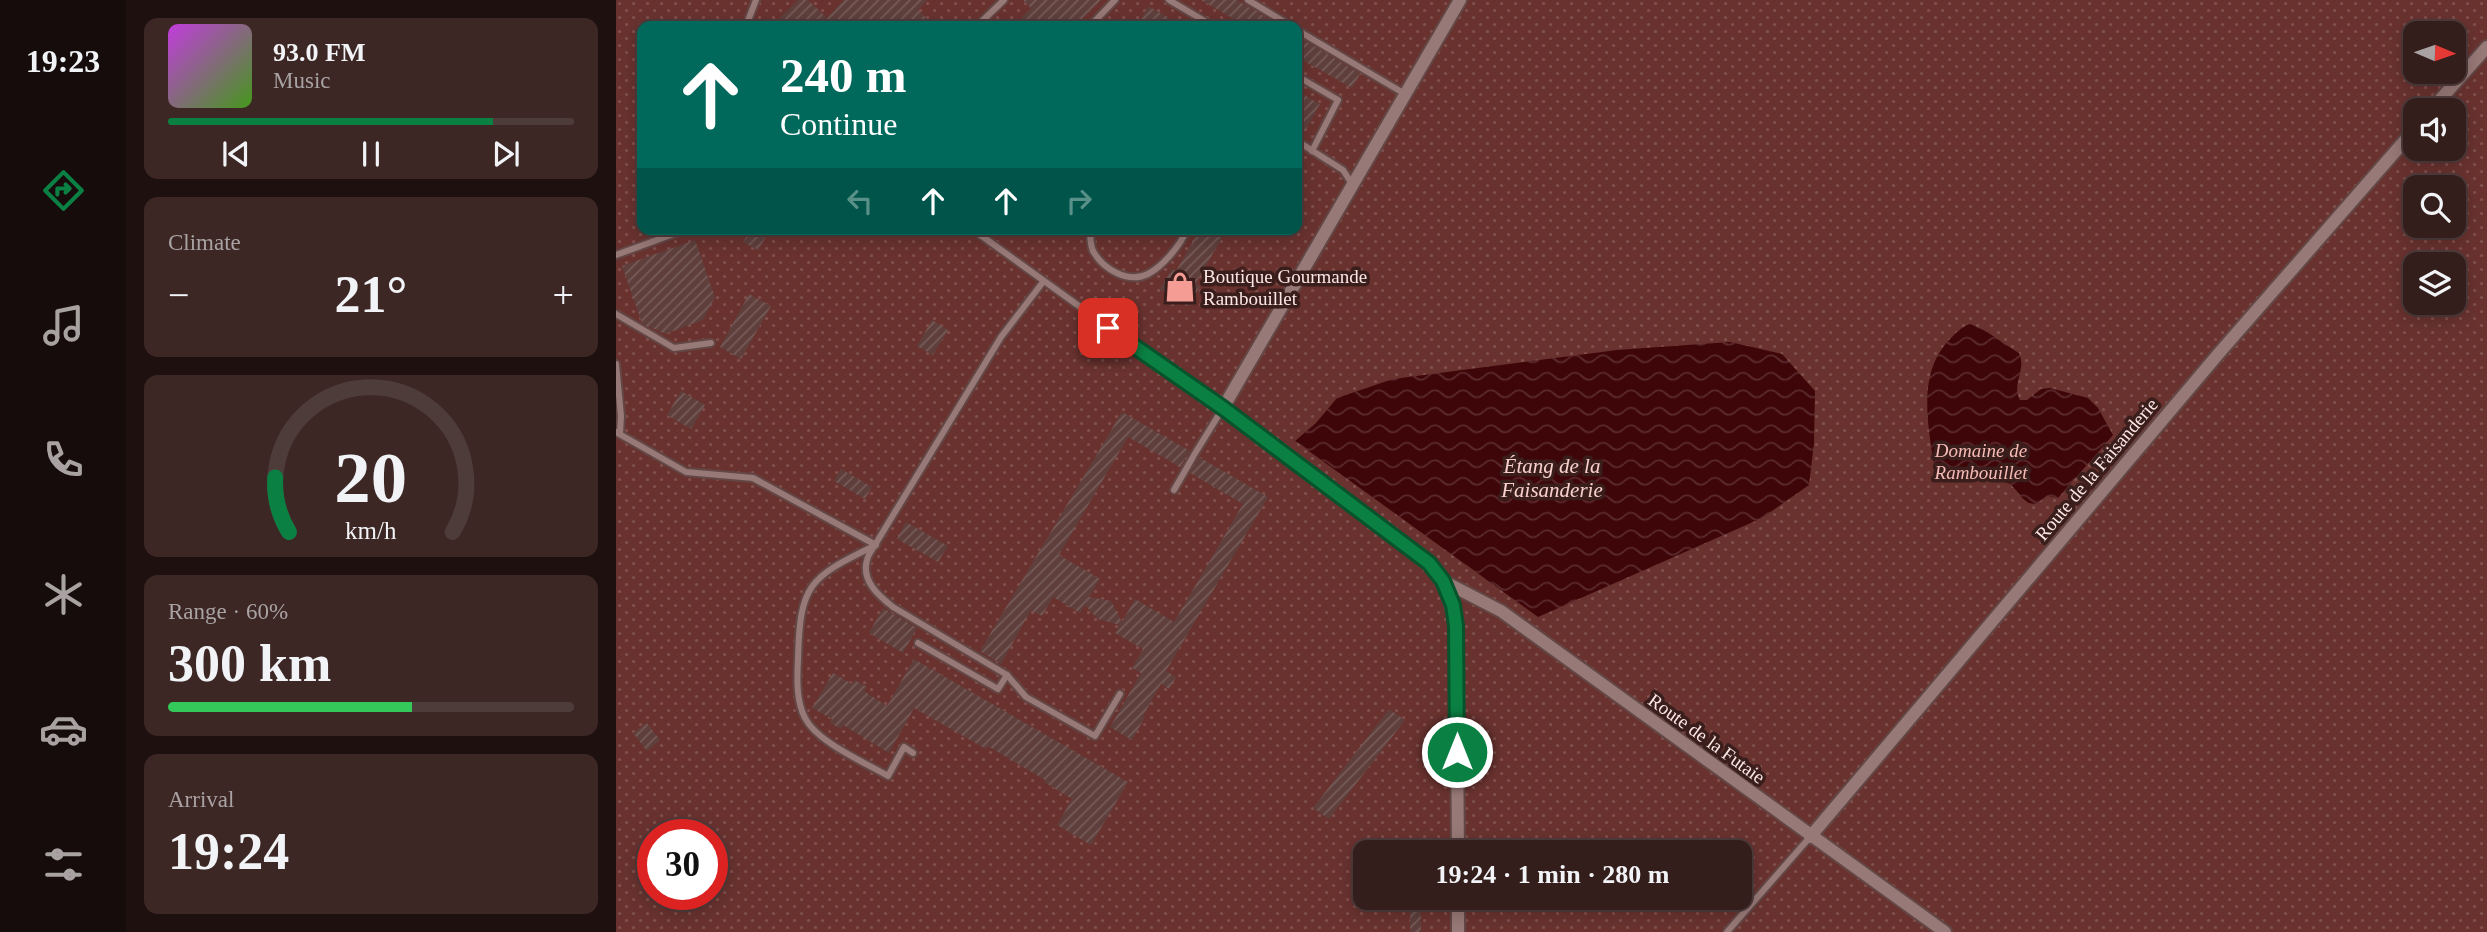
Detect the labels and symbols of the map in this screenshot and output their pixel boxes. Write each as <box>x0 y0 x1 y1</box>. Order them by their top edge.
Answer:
north arrow <box>2403 21 2466 84</box>
place label: Boutique Gourmande Rambouillet <box>1203 266 1367 309</box>
shop icon: Boutique Gourmande Rambouillet <box>1163 270 1197 304</box>
pin <box>1078 298 1138 358</box>
street label: Route de la Faisanderie <box>2031 394 2162 545</box>
park label: Domaine de Rambouillet <box>1934 440 2028 483</box>
water label: Étang de la Faisanderie <box>1500 454 1603 502</box>
street label: Route de la Futaie <box>1644 689 1769 788</box>
position arrow <box>1420 715 1494 789</box>
speed limit sign: 30 <box>637 819 728 910</box>

